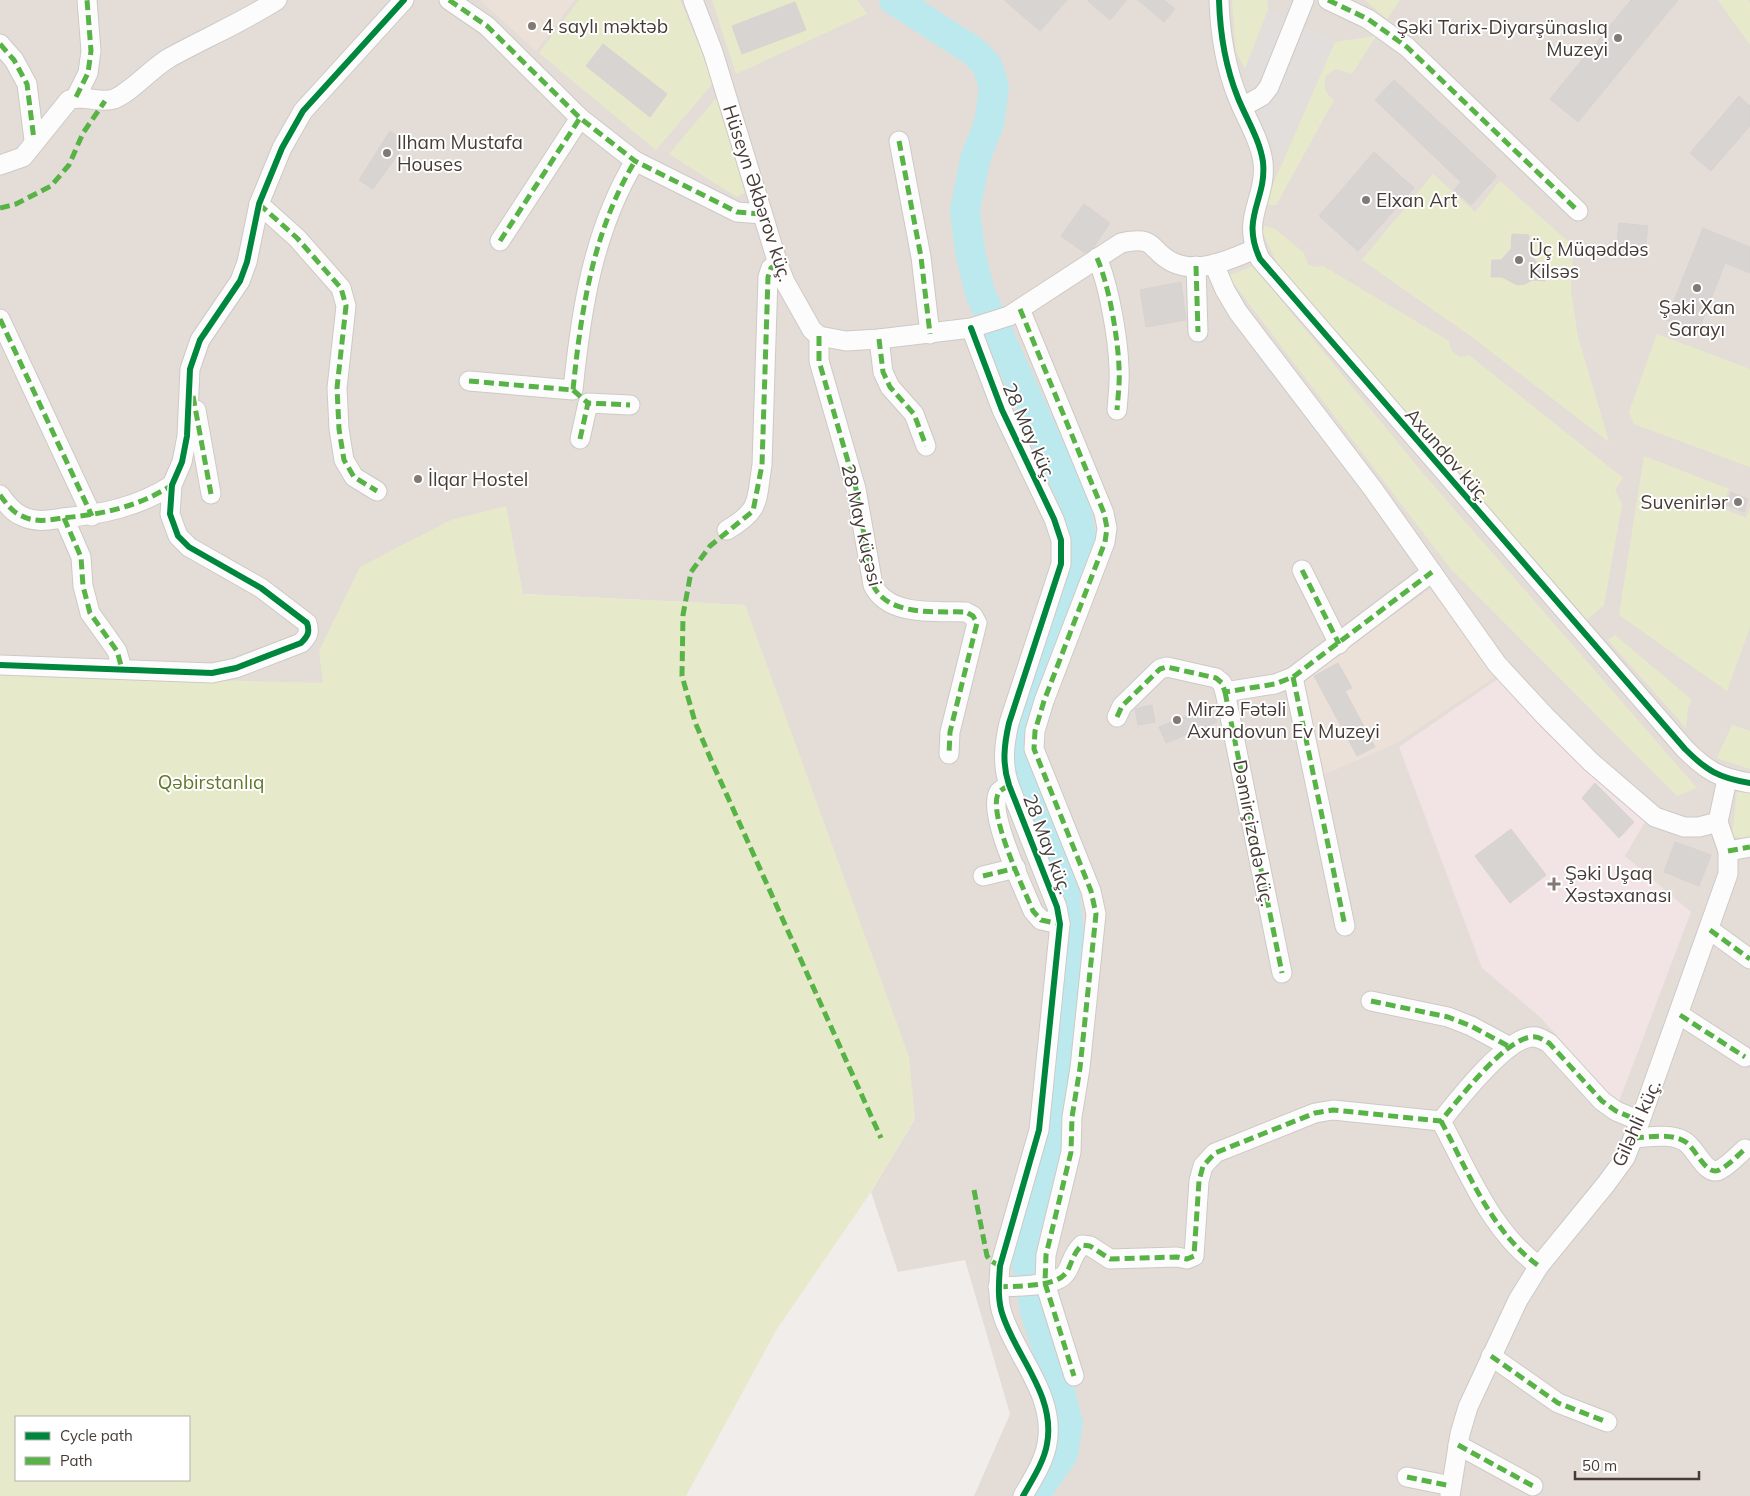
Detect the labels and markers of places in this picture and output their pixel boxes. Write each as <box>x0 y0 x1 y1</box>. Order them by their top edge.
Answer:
place label: 4 saylı məktəb <box>542 14 668 38</box>
place label: Şəki Tarix-Diyarşünaslıq Muzeyi <box>1396 15 1608 61</box>
marker: 4 saylı məktəb <box>526 20 538 32</box>
marker: Şəki Tarix-Diyarşünaslıq Muzeyi <box>1612 32 1624 44</box>
place label: Ilham Mustafa Houses <box>397 130 523 176</box>
marker: Ilham Mustafa Houses <box>381 147 393 159</box>
place label: Elxan Art <box>1376 188 1458 212</box>
marker: Elxan Art <box>1360 194 1372 206</box>
place label: Üç Müqəddəs Kilsəs <box>1529 237 1649 283</box>
marker: Üç Müqəddəs Kilsəs <box>1513 254 1525 266</box>
marker: Şəki Xan Sarayı <box>1691 282 1703 294</box>
place label: Şəki Xan Sarayı <box>1659 295 1735 341</box>
place label: İlqar Hostel <box>428 467 528 491</box>
marker: İlqar Hostel <box>412 473 424 485</box>
place label: Suvenirlər <box>1641 490 1728 514</box>
marker: Suvenirlər <box>1732 496 1744 508</box>
place label: Mirzə Fətəli Axundovun Ev Muzeyi <box>1187 697 1380 743</box>
marker: Mirzə Fətəli Axundovun Ev Muzeyi <box>1171 714 1183 726</box>
place label: Şəki Uşaq Xəstəxanası <box>1565 861 1672 907</box>
marker: Şəki Uşaq Xəstəxanası <box>1547 877 1561 891</box>

